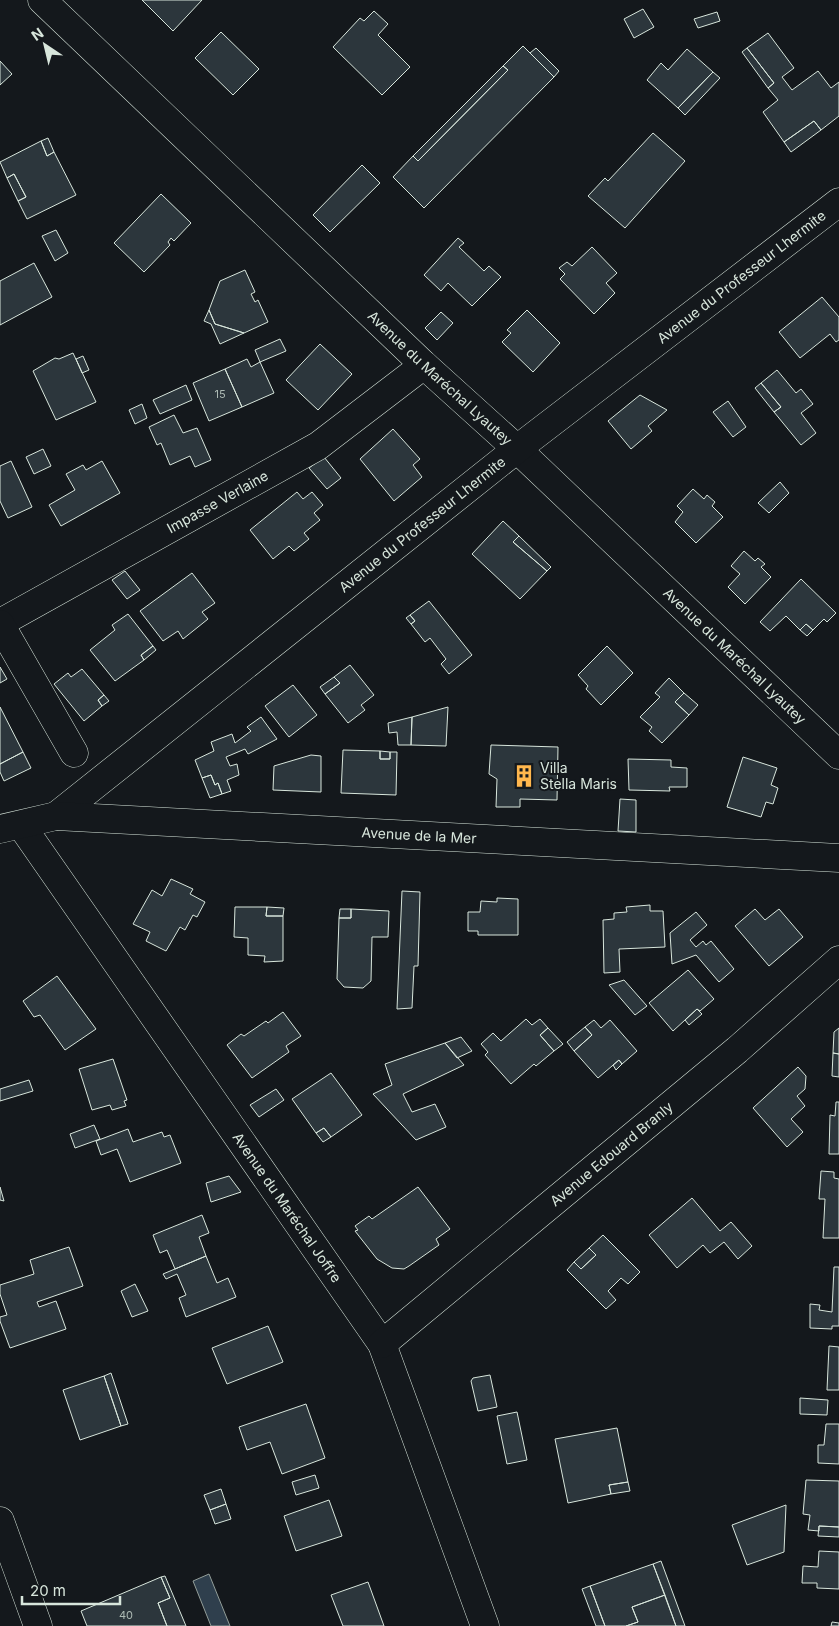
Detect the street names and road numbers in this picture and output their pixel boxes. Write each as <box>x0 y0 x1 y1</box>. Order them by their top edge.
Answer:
street label: Avenue du Professeur Lhermite <box>653 206 829 347</box>
street label: Avenue du Maréchal Lyautey <box>365 307 516 449</box>
street label: Avenue du Professeur Lhermite <box>335 453 508 596</box>
street label: Impasse Verlaine <box>164 466 271 536</box>
street label: Avenue du Maréchal Lyautey <box>660 584 810 727</box>
street label: Avenue de la Mer <box>361 823 477 847</box>
street label: Avenue Edouard Branly <box>546 1098 676 1209</box>
street label: Avenue du Maréchal Joffre <box>230 1129 345 1285</box>

